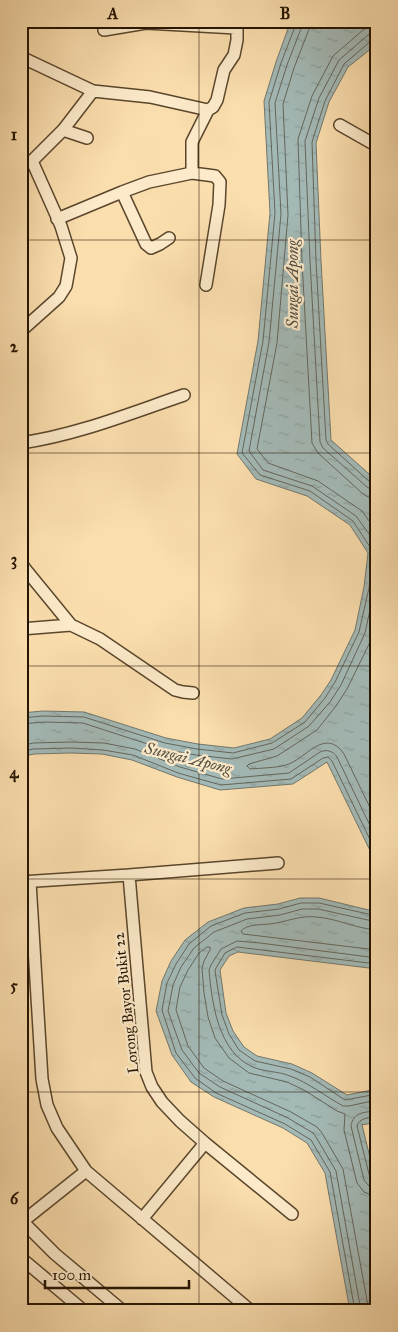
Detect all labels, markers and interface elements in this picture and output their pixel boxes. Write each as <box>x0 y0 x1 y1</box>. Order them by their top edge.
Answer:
text: A <box>107 4 119 23</box>
text: B <box>280 4 290 23</box>
text: 1 <box>11 125 18 144</box>
water label: Sungai Apong <box>283 239 303 329</box>
text: 2 <box>10 337 19 356</box>
text: 3 <box>11 550 17 570</box>
water label: Sungai Apong <box>142 738 234 779</box>
text: 4 <box>10 763 20 783</box>
street label: Lorong Bayor Bukit 22 <box>110 931 142 1075</box>
text: 5 <box>10 976 18 995</box>
text: 6 <box>10 1189 19 1208</box>
scale bar <box>45 1257 189 1289</box>
text: 100 m <box>52 1266 92 1284</box>

